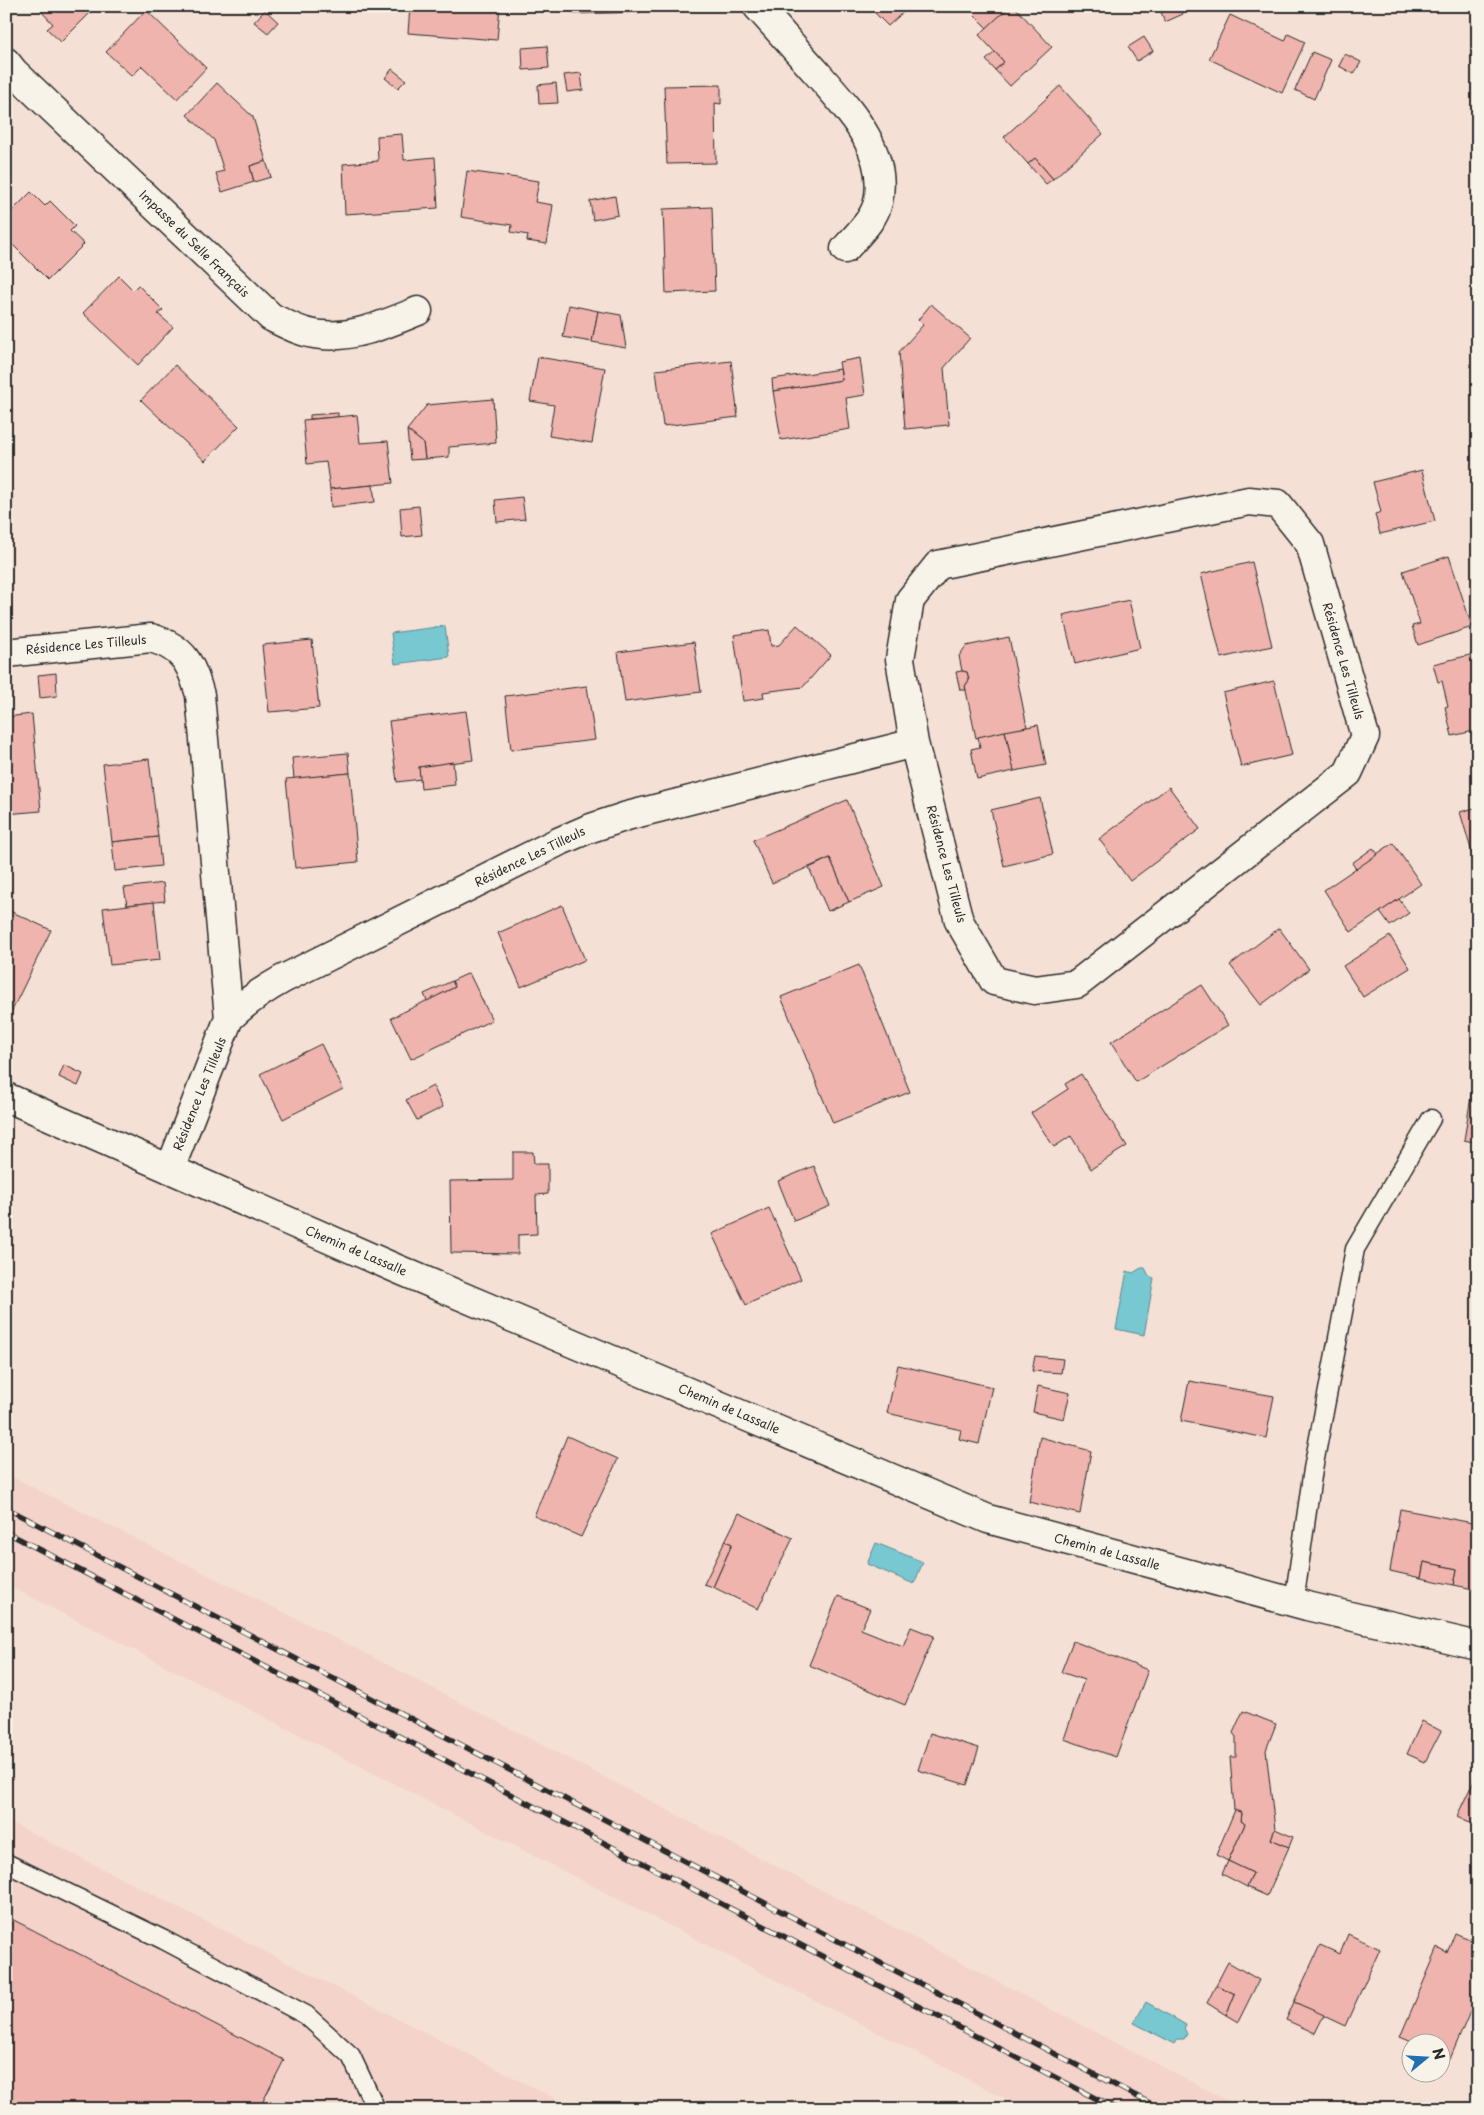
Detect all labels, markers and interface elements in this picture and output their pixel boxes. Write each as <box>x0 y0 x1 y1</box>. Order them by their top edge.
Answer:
street label: Impasse du Selle Français <box>136 186 254 301</box>
street label: Résidence Les Tilleuls <box>1319 600 1369 722</box>
street label: Résidence Les Tilleuls <box>25 630 148 658</box>
street label: Résidence Les Tilleuls <box>923 803 971 925</box>
street label: Résidence Les Tilleuls <box>471 821 588 891</box>
street label: Résidence Les Tilleuls <box>168 1034 230 1153</box>
street label: Chemin de Lassalle <box>303 1221 410 1280</box>
street label: Chemin de Lassalle <box>676 1379 783 1438</box>
street label: Chemin de Lassalle <box>1052 1528 1163 1574</box>
north arrow <box>1402 2032 1452 2082</box>
text: N <box>1427 2045 1451 2062</box>

